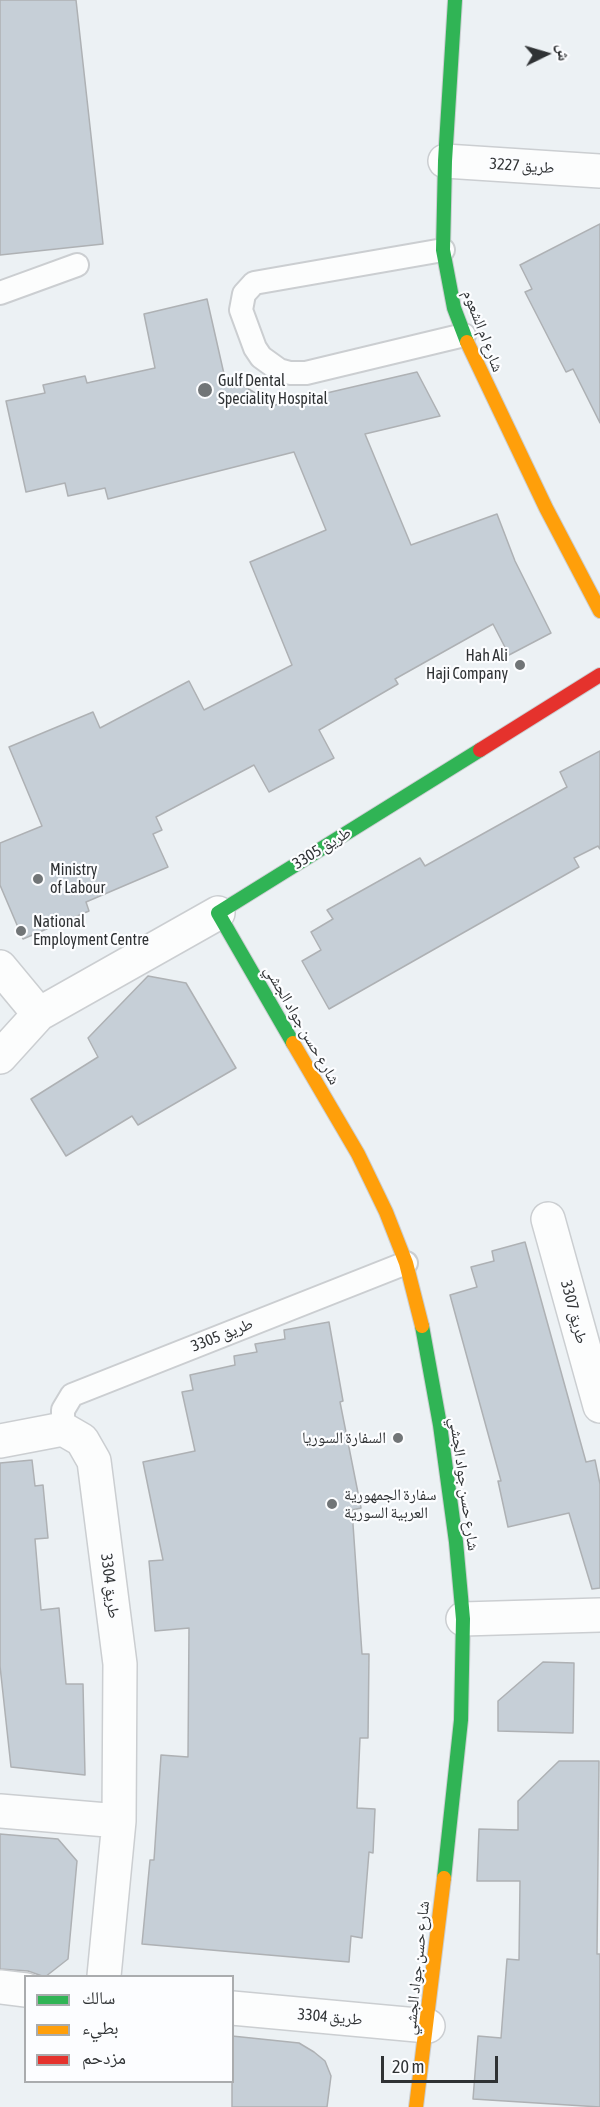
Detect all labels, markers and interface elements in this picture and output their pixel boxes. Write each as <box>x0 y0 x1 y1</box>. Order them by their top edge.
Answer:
north arrow <box>516 24 576 84</box>
text: ش <box>554 43 574 62</box>
street label: طريق 3227 <box>489 154 555 178</box>
street label: شارع ام الشعوم <box>459 287 507 375</box>
place label: Gulf Dental Speciality Hospital <box>218 371 328 409</box>
marker: Gulf Dental Speciality Hospital <box>196 381 214 399</box>
place label: Hah Ali Haji Company <box>426 646 508 684</box>
marker: Hah Ali Haji Company <box>513 658 527 672</box>
street label: طريق 3305 <box>289 823 355 873</box>
place label: Ministry of Labour <box>50 860 105 898</box>
marker: Ministry of Labour <box>31 872 45 886</box>
place label: National Employment Centre <box>33 912 149 950</box>
marker: National Employment Centre <box>14 924 28 938</box>
street label: شارع حسن جواد الجشي <box>260 962 344 1088</box>
street label: طريق 3307 <box>556 1278 592 1346</box>
street label: طريق 3305 <box>188 1314 256 1356</box>
street label: شارع حسن جواد الجشي <box>445 1416 483 1552</box>
place label: السفارة السوريا <box>302 1428 386 1448</box>
marker: السفارة السوريا <box>391 1431 405 1445</box>
place label: سفارة الجمهورية العربية السورية <box>344 1485 437 1523</box>
marker: سفارة الجمهورية العربية السورية <box>325 1497 339 1511</box>
street label: طريق 3304 <box>97 1553 123 1619</box>
street label: شارع حسن جواد الجشي <box>400 1900 434 2036</box>
legend <box>24 1975 234 2083</box>
text: سالك <box>82 1987 115 2008</box>
street label: طريق 3304 <box>297 2005 363 2029</box>
text: بطيء <box>82 2017 119 2038</box>
scale bar <box>384 2044 501 2082</box>
text: مزدحم <box>82 2047 126 2068</box>
text: 20 m <box>392 2056 424 2077</box>

